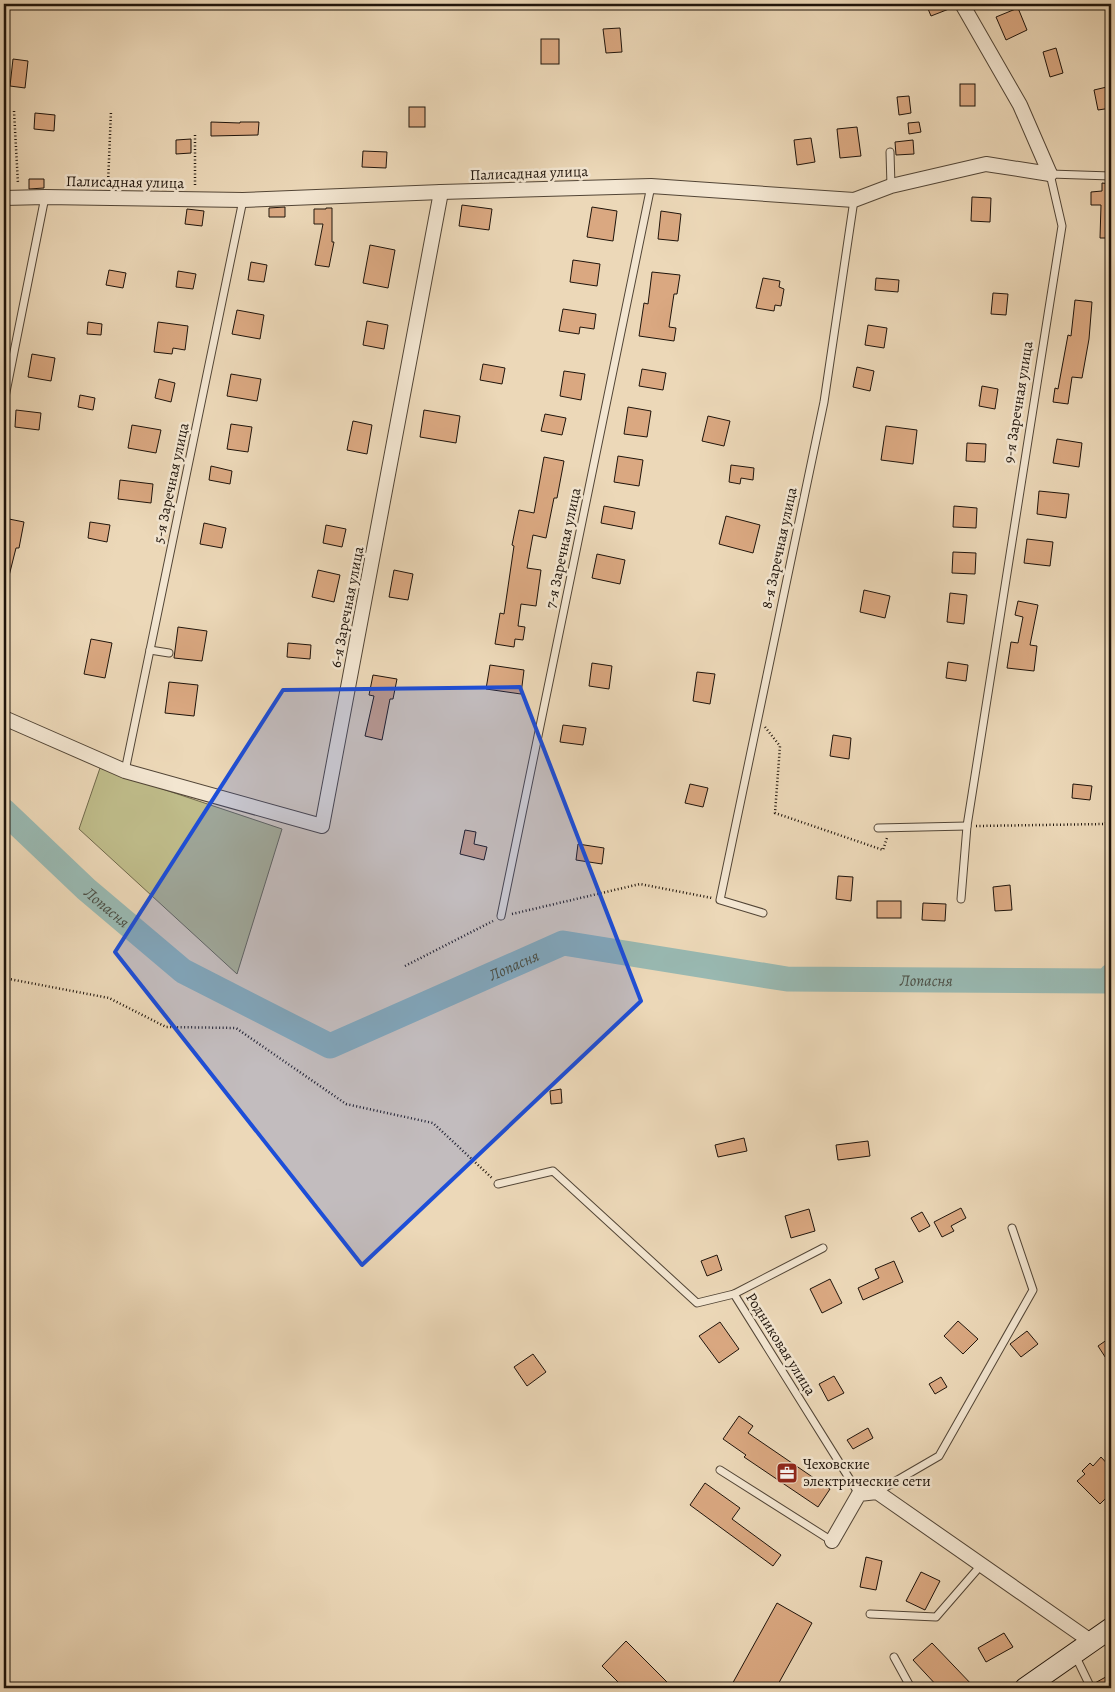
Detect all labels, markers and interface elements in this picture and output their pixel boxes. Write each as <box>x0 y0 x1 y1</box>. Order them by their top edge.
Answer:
street label: Палисадная улица <box>470 161 589 185</box>
street label: Палисадная улица <box>66 171 184 193</box>
street label: 9-я Заречная улица <box>998 339 1038 464</box>
street label: 5-я Заречная улица <box>148 421 194 545</box>
street label: 8-я Заречная улица <box>756 485 802 611</box>
street label: 7-я Заречная улица <box>540 486 586 610</box>
street label: 6-я Заречная улица <box>325 544 369 670</box>
water label: Лопасня <box>78 882 134 933</box>
water label: Лопасня <box>484 945 543 987</box>
water label: Лопасня <box>898 970 953 992</box>
street label: Родниковая улица <box>741 1289 821 1399</box>
place label: Чеховские электрические сети <box>803 1454 931 1491</box>
office icon: Чеховские электрические сети <box>775 1461 799 1485</box>

